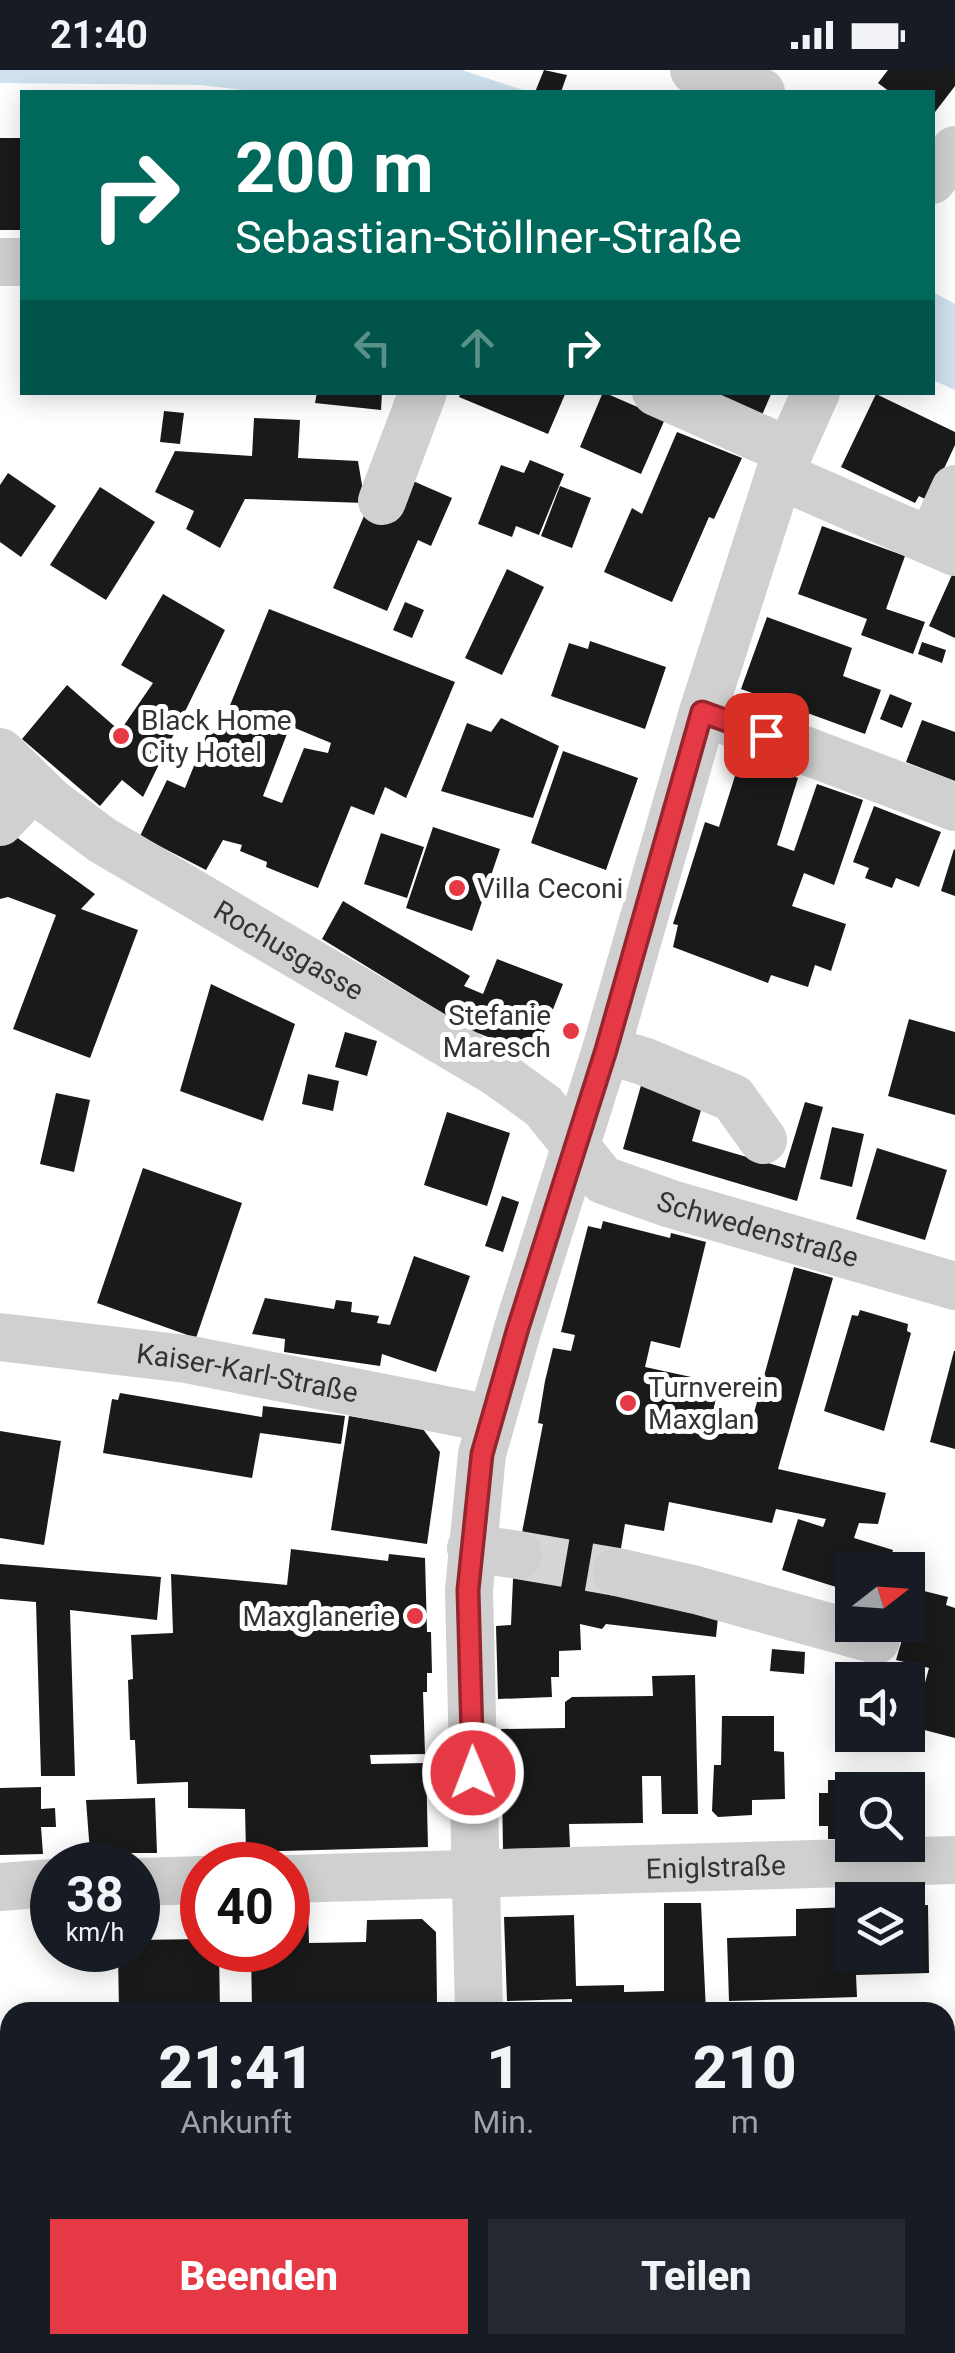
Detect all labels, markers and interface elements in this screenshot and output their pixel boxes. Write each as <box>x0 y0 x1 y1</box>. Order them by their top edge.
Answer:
text: 21:40 <box>50 13 148 57</box>
text: 200 m <box>235 127 434 209</box>
icon: right <box>70 130 200 260</box>
text: Sebastian-Stöllner-Straße <box>235 211 742 264</box>
icon: left <box>345 320 400 375</box>
icon: ahead <box>450 320 505 375</box>
icon: right <box>555 320 610 375</box>
pin <box>724 693 809 778</box>
place label: Black Home City Hotel <box>141 704 292 769</box>
icon: arrive <box>739 708 794 763</box>
marker: Black Home City Hotel <box>110 725 132 747</box>
place label: Villa Ceconi <box>477 872 623 905</box>
marker: Villa Ceconi <box>446 877 468 899</box>
street label: Rochusgasse <box>208 893 370 1007</box>
place label: Stefanie Maresch <box>443 999 551 1064</box>
marker: Stefanie Maresch <box>560 1020 582 1042</box>
street label: Schwedenstraße <box>653 1184 862 1274</box>
street label: Kaiser-Karl-Straße <box>135 1337 361 1409</box>
place label: Turnverein Maxglan <box>648 1371 778 1436</box>
marker: Turnverein Maxglan <box>617 1392 639 1414</box>
north arrow <box>835 1552 925 1642</box>
map controls <box>835 1552 925 1972</box>
place label: Maxglanerie <box>242 1600 395 1633</box>
marker: Maxglanerie <box>404 1605 426 1627</box>
button: sound <box>835 1662 925 1752</box>
position arrow <box>421 1721 525 1825</box>
button: search <box>835 1772 925 1862</box>
speed limit sign: 40 <box>180 1842 310 1972</box>
street label: Eniglstraße <box>645 1848 786 1885</box>
text: 38 <box>66 1866 124 1924</box>
button: layers <box>835 1882 925 1972</box>
text: km/h <box>66 1918 124 1947</box>
text: 21:41 <box>158 2032 314 2103</box>
text: 1 <box>486 2032 521 2103</box>
text: 210 <box>693 2032 797 2103</box>
text: Ankunft <box>180 2103 292 2141</box>
text: Min. <box>473 2103 534 2141</box>
text: m <box>731 2103 759 2141</box>
button: Beenden <box>50 2219 468 2334</box>
button: Teilen <box>488 2219 905 2334</box>

